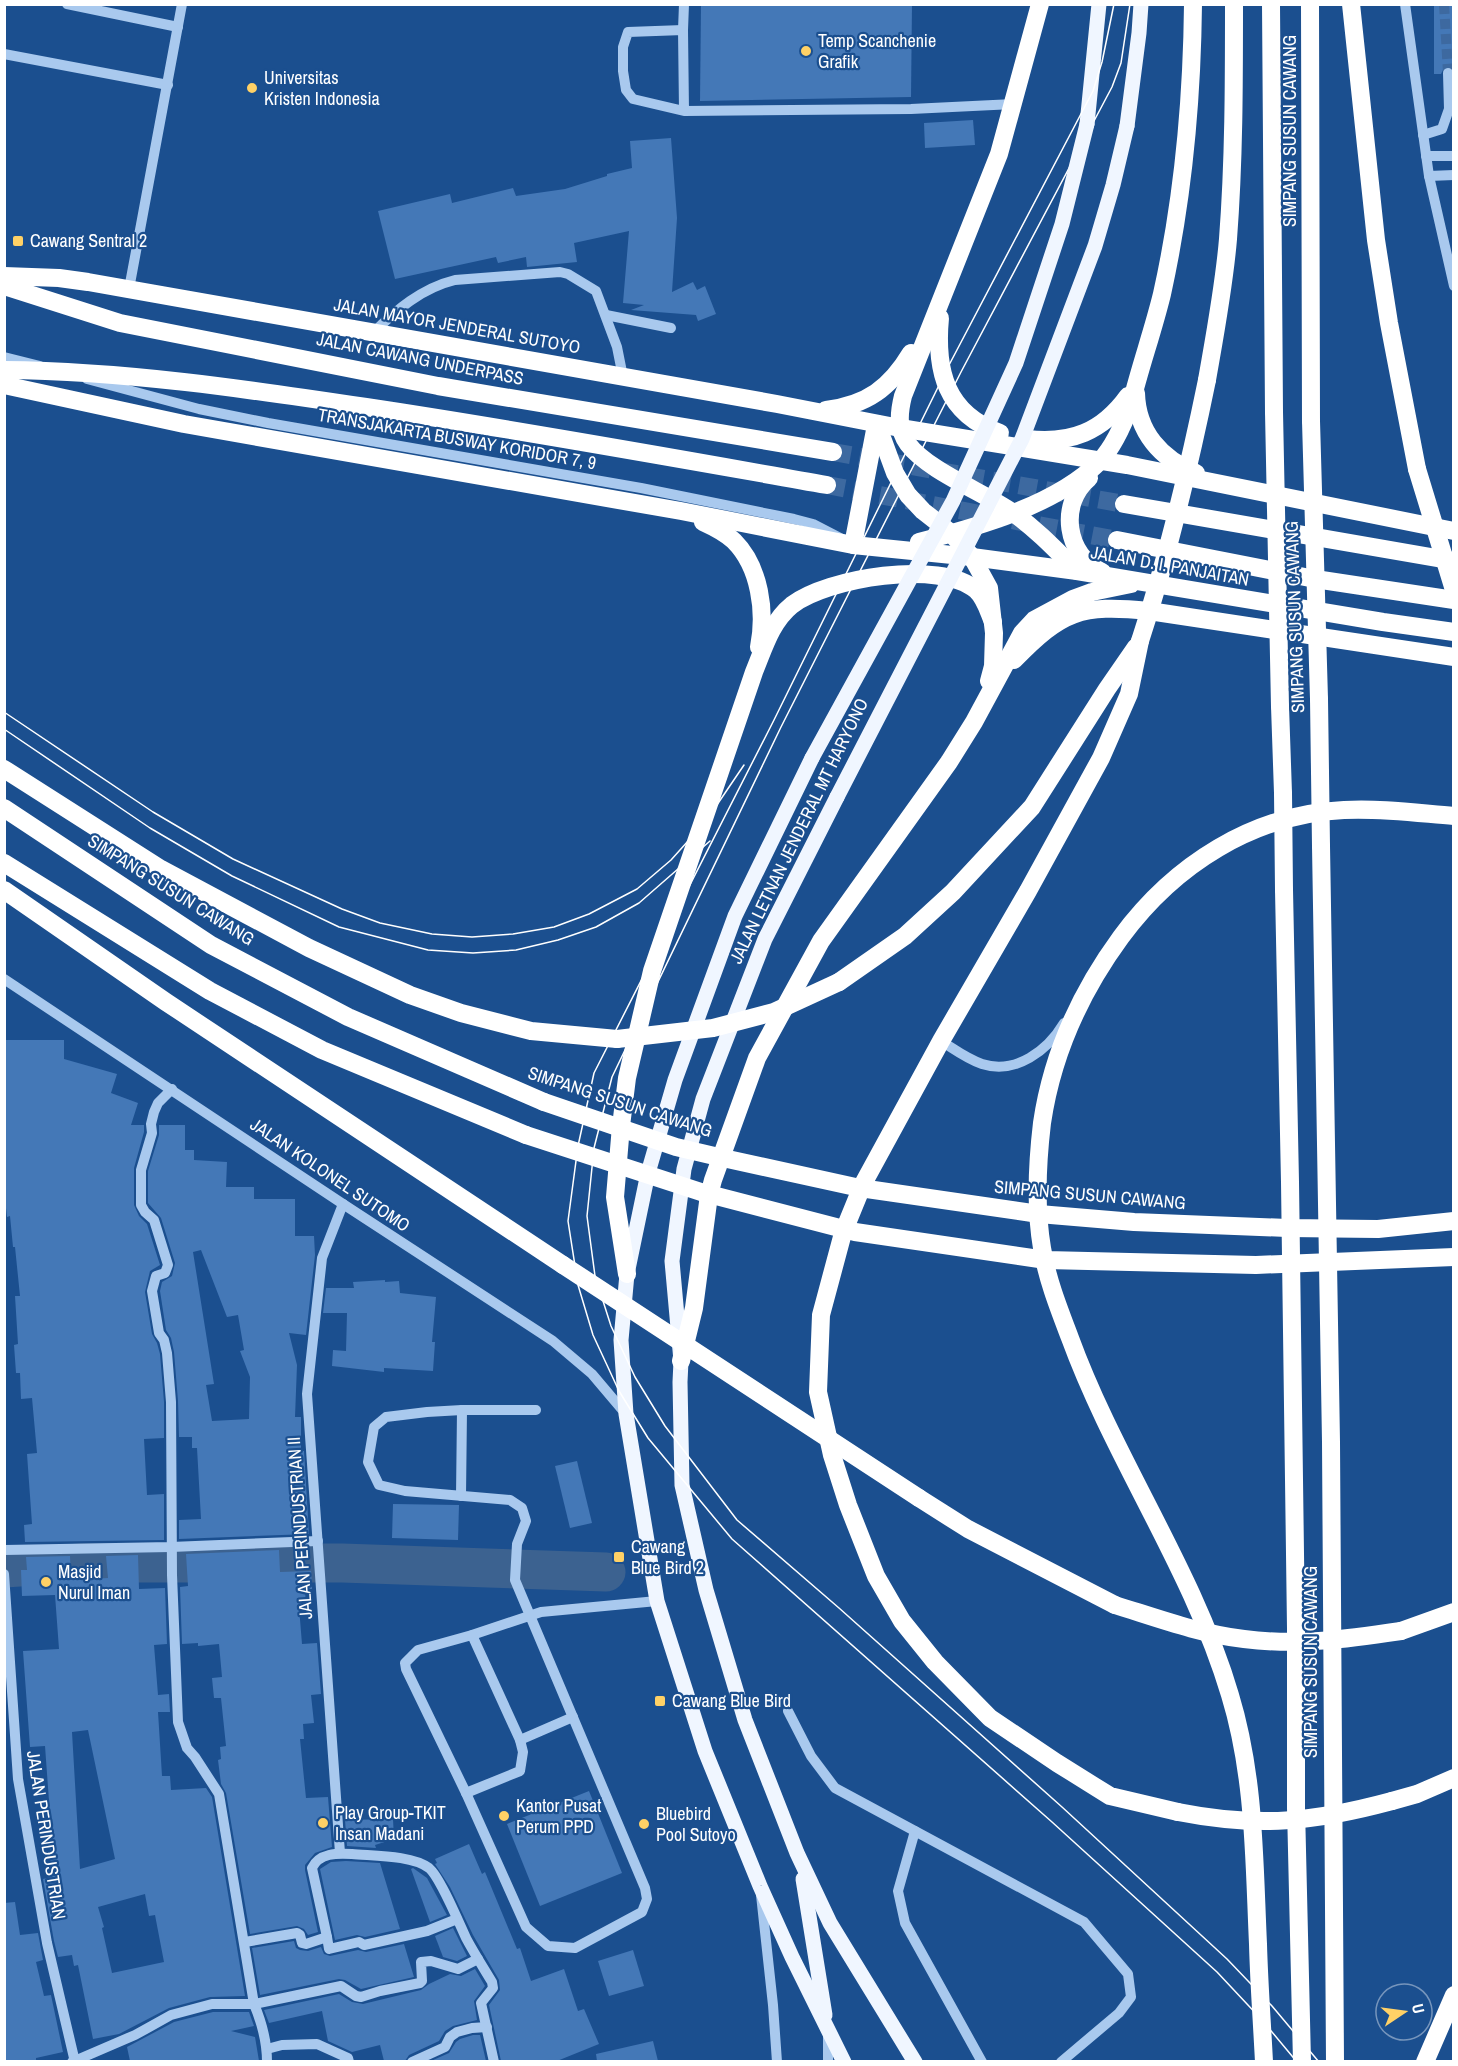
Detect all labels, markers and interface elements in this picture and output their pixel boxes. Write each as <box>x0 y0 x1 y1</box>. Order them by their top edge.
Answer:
place label: Temp Scanchenie Grafik <box>818 28 936 74</box>
street label: SIMPANG SUSUN CAWANG <box>1277 35 1302 227</box>
marker: Temp Scanchenie Grafik <box>799 44 813 58</box>
place label: Universitas Kristen Indonesia <box>264 65 380 111</box>
marker: Universitas Kristen Indonesia <box>245 81 259 95</box>
place label: Cawang Sentral 2 <box>30 228 147 253</box>
marker: Cawang Sentral 2 <box>11 234 25 248</box>
street label: JALAN MAYOR JENDERAL SUTOYO <box>332 291 582 360</box>
street label: JALAN CAWANG UNDERPASS <box>315 326 526 391</box>
street label: TRANSJAKARTA BUSWAY KORIDOR 7, 9 <box>316 402 598 475</box>
street label: SIMPANG SUSUN CAWANG <box>1279 521 1310 713</box>
street label: JALAN D. I. PANJAITAN <box>1089 539 1251 592</box>
street label: JALAN LETNAN JENDERAL MT HARYONO <box>723 694 874 968</box>
street label: SIMPANG SUSUN CAWANG <box>83 828 259 951</box>
street label: SIMPANG SUSUN CAWANG <box>525 1060 715 1143</box>
street label: JALAN KOLONEL SUTOMO <box>245 1112 415 1237</box>
street label: SIMPANG SUSUN CAWANG <box>993 1174 1187 1215</box>
street label: JALAN PERINDUSTRIAN II <box>281 1436 318 1620</box>
place label: Cawang Blue Bird 2 <box>631 1534 704 1580</box>
marker: Cawang Blue Bird 2 <box>612 1550 626 1564</box>
place label: Masjid Nurul Iman <box>58 1559 130 1605</box>
street label: SIMPANG SUSUN CAWANG <box>1298 1566 1323 1758</box>
marker: Masjid Nurul Iman <box>39 1575 53 1589</box>
place label: Cawang Blue Bird <box>672 1688 791 1713</box>
marker: Cawang Blue Bird <box>653 1694 667 1708</box>
street label: JALAN PERINDUSTRIAN <box>21 1749 72 1921</box>
place label: Kantor Pusat Perum PPD <box>516 1793 601 1839</box>
place label: Play Group-TKIT Insan Madani <box>335 1800 446 1846</box>
place label: Bluebird Pool Sutoyo <box>656 1801 736 1847</box>
marker: Kantor Pusat Perum PPD <box>497 1809 511 1823</box>
marker: Play Group-TKIT Insan Madani <box>316 1816 330 1830</box>
marker: Bluebird Pool Sutoyo <box>637 1817 651 1831</box>
north arrow <box>1374 1982 1434 2042</box>
text: U <box>1407 2002 1430 2016</box>

